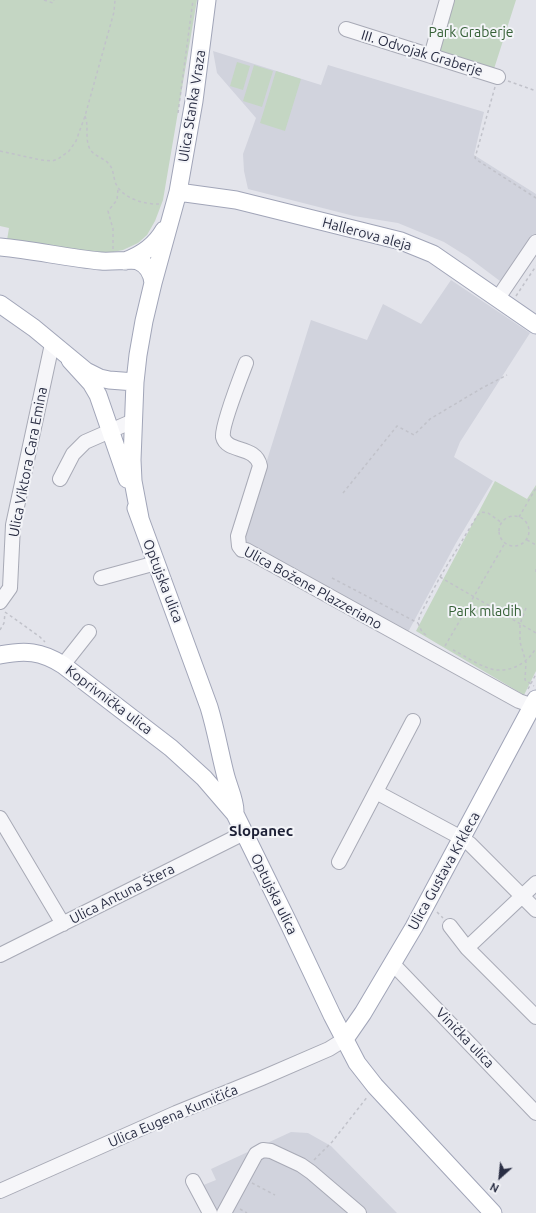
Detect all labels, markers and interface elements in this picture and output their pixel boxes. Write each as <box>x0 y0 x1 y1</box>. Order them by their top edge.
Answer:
park label: Park Graberje <box>428 24 514 40</box>
street label: III. Odvojak Graberje <box>359 26 485 80</box>
street label: Ulica Stanka Vraza <box>175 49 209 163</box>
street label: Hallerova aleja <box>320 214 414 254</box>
street label: Ulica Viktora Cara Emina <box>5 385 51 539</box>
street label: Optujska ulica <box>139 537 187 625</box>
street label: Ulica Božene Plazzeriano <box>241 543 385 633</box>
park label: Park mladih <box>448 603 522 619</box>
street label: Koprivnička ulica <box>62 662 156 738</box>
street label: Ulica Gustava Krkleca <box>404 809 484 933</box>
district label: Slopanec <box>229 822 293 840</box>
street label: Optujska ulica <box>247 851 301 937</box>
street label: Ulica Antuna Štera <box>67 860 177 928</box>
street label: Vinička ulica <box>432 1005 498 1071</box>
street label: Ulica Eugena Kumičića <box>106 1081 240 1151</box>
north arrow <box>480 1157 520 1197</box>
text: N <box>488 1180 501 1195</box>

